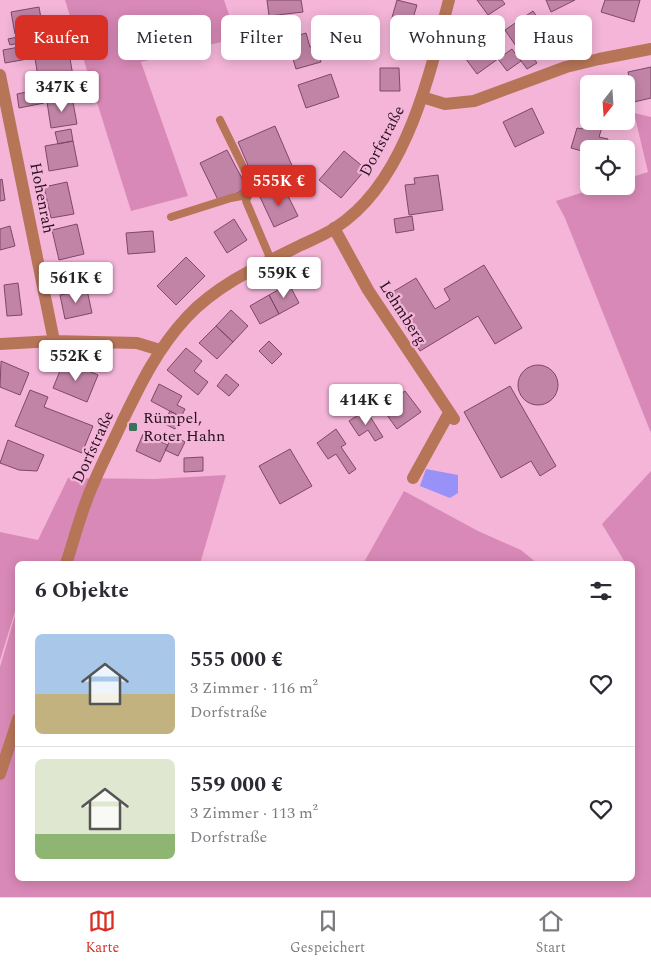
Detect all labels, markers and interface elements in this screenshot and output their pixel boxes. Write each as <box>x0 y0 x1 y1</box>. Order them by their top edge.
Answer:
chip: Kaufen <box>15 15 108 60</box>
chip: Mieten <box>118 15 211 60</box>
chip: Filter <box>221 15 301 60</box>
chip: Neu <box>311 15 380 60</box>
chip: Wohnung <box>390 15 505 60</box>
chip: Haus <box>515 15 592 60</box>
pin: 347K € <box>21 70 103 113</box>
text: 347K € <box>36 75 88 99</box>
north arrow <box>580 75 635 130</box>
map controls <box>580 75 635 195</box>
street label: Dorfstraße <box>353 101 411 181</box>
button: locate <box>580 140 635 195</box>
street label: Hohenrah <box>23 161 61 235</box>
pin: 555K € <box>238 164 320 207</box>
text: 555K € <box>253 169 305 193</box>
pin: 559K € <box>243 256 325 299</box>
text: 559K € <box>258 261 310 285</box>
pin: 561K € <box>35 262 117 304</box>
text: 561K € <box>50 266 102 290</box>
street label: Lehmberg <box>373 276 433 350</box>
pin: 552K € <box>35 340 117 382</box>
text: 552K € <box>50 344 102 368</box>
pin: 414K € <box>325 384 407 426</box>
text: 414K € <box>340 388 392 412</box>
place label: Rümpel, Roter Hahn <box>143 406 225 448</box>
street label: Dorfstraße <box>66 407 120 487</box>
marker: Rümpel, Roter Hahn <box>127 421 139 433</box>
text: 6 Objekte <box>35 575 129 607</box>
icon: filters <box>587 577 615 605</box>
text: 555 000 € <box>190 644 283 676</box>
icon: home <box>75 654 135 714</box>
icon: heart <box>587 670 615 698</box>
text: 3 Zimmer · 116 m² <box>190 676 318 700</box>
text: Dorfstraße <box>190 700 267 724</box>
text: 559 000 € <box>190 769 283 801</box>
icon: home <box>75 779 135 839</box>
icon: heart <box>587 795 615 823</box>
text: 3 Zimmer · 113 m² <box>190 801 318 825</box>
text: Dorfstraße <box>190 825 267 849</box>
tab: Karte <box>85 907 119 958</box>
tab: Gespeichert <box>290 907 365 958</box>
tab: Start <box>536 907 566 958</box>

